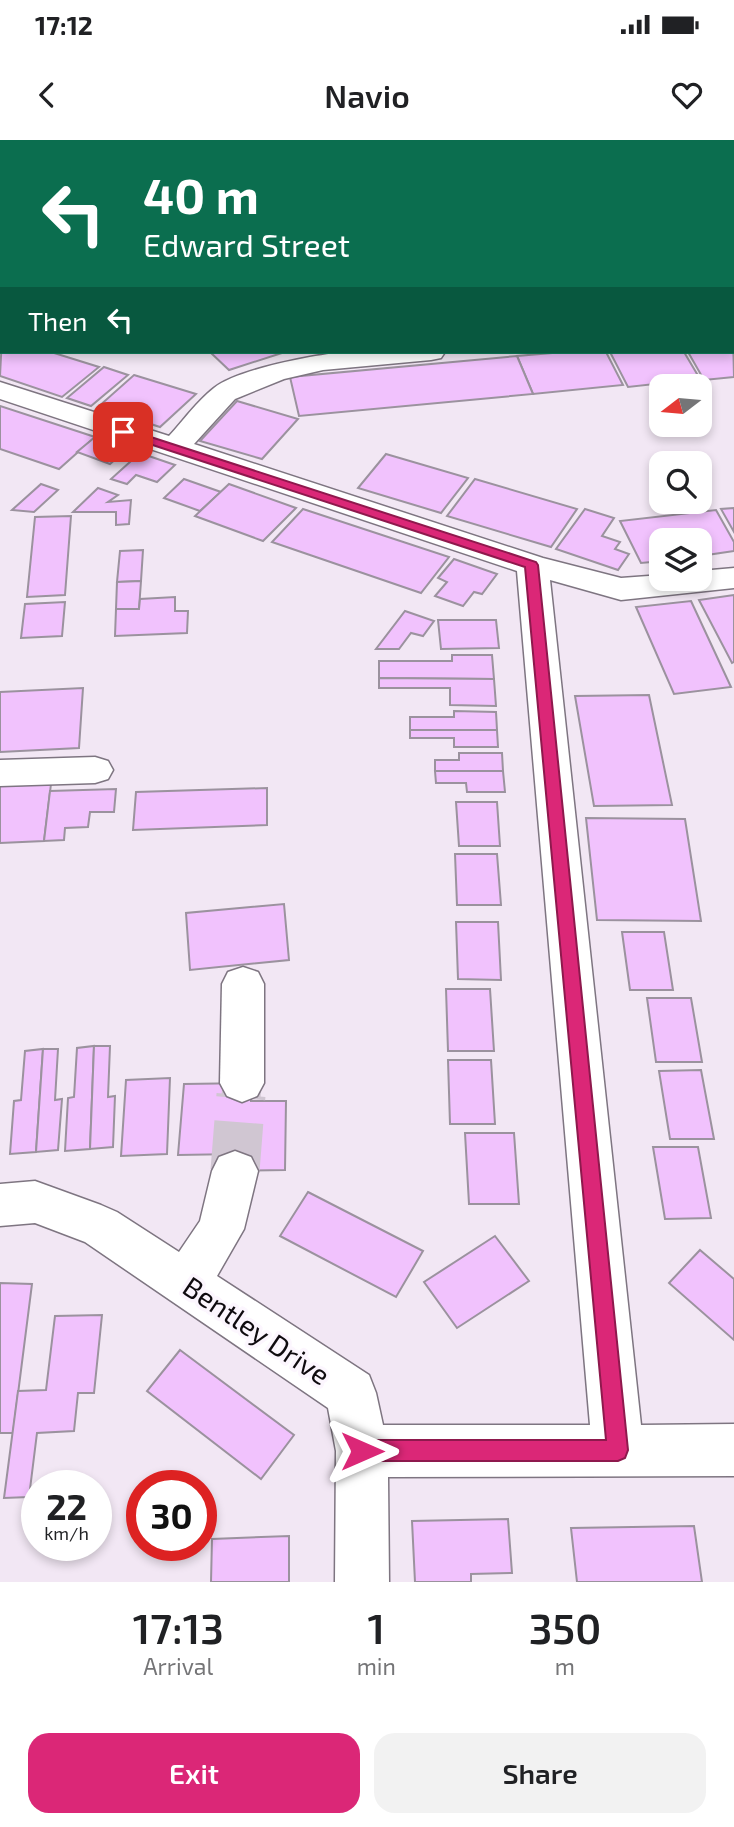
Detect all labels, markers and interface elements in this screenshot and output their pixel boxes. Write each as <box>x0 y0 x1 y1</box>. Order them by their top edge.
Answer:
text: 17:12 <box>35 9 93 40</box>
icon: back <box>28 76 66 114</box>
text: Navio <box>324 76 410 114</box>
icon: heart <box>668 76 706 114</box>
text: 40 m <box>143 165 259 224</box>
icon: left <box>28 168 119 259</box>
text: Edward Street <box>143 225 350 263</box>
icon: left <box>101 301 139 339</box>
text: Then <box>28 305 87 336</box>
north arrow <box>649 374 712 438</box>
map controls <box>649 374 712 591</box>
pin <box>93 402 153 462</box>
icon: arrive <box>104 413 142 451</box>
button: search <box>649 451 712 514</box>
button: layers <box>649 528 712 591</box>
street label: Bentley Drive <box>177 1269 337 1391</box>
position arrow <box>325 1414 399 1488</box>
speed limit sign: 30 <box>126 1470 217 1561</box>
text: 22 <box>46 1485 87 1527</box>
text: km/h <box>44 1522 89 1544</box>
text: 17:13 <box>133 1602 224 1652</box>
text: 1 <box>367 1602 385 1652</box>
text: 350 <box>529 1602 601 1652</box>
text: Arrival <box>143 1652 213 1680</box>
text: min <box>357 1652 396 1680</box>
text: m <box>555 1652 575 1680</box>
button: Exit <box>28 1733 360 1813</box>
button: Share <box>374 1733 706 1813</box>

